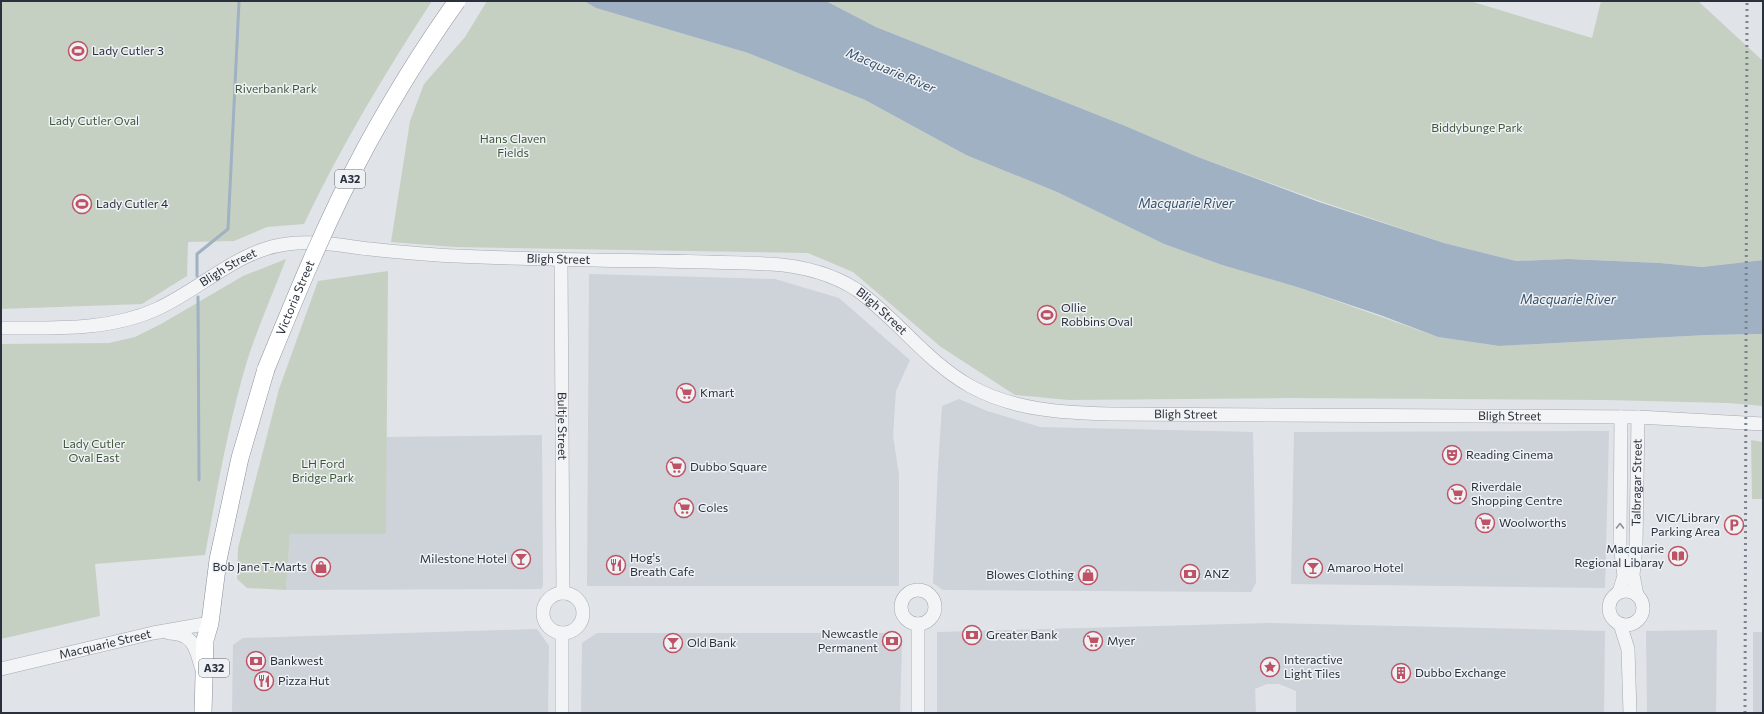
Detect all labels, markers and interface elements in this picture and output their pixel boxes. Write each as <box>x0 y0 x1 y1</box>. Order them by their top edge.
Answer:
sports icon: Lady Cutler 3 <box>67 40 89 62</box>
place label: Lady Cutler 3 <box>92 43 164 57</box>
water label: Macquarie River <box>844 44 939 96</box>
park label: Riverbank Park <box>235 81 318 95</box>
park label: Lady Cutler Oval <box>49 113 139 127</box>
park label: Biddybunge Park <box>1431 120 1523 134</box>
park label: Hans Claven Fields <box>480 131 546 159</box>
road number: A32 <box>335 170 365 188</box>
sports icon: Lady Cutler 4 <box>71 193 93 215</box>
water label: Macquarie River <box>1138 195 1235 211</box>
place label: Lady Cutler 4 <box>96 196 168 210</box>
street label: Bligh Street <box>197 245 258 289</box>
street label: Bligh Street <box>526 251 590 266</box>
street label: Victoria Street <box>273 258 317 337</box>
street label: Bligh Street <box>854 284 911 337</box>
water label: Macquarie River <box>1520 291 1617 307</box>
place label: Ollie Robbins Oval <box>1061 300 1133 328</box>
sports icon: Ollie Robbins Oval <box>1036 304 1058 326</box>
supermarket icon: Kmart <box>675 382 697 404</box>
place label: Kmart <box>700 385 735 399</box>
street label: Bultje Street <box>556 392 570 460</box>
street label: Bligh Street <box>1154 406 1218 421</box>
street label: Bligh Street <box>1478 408 1542 422</box>
park label: Lady Cutler Oval East <box>63 436 125 464</box>
street label: Talbragar Street <box>1628 438 1644 527</box>
theatre icon: Reading Cinema <box>1441 444 1463 466</box>
place label: Reading Cinema <box>1466 447 1553 461</box>
park label: LH Ford Bridge Park <box>292 456 355 484</box>
supermarket icon: Dubbo Square <box>665 456 687 478</box>
place label: Dubbo Square <box>690 459 767 473</box>
place label: Riverdale Shopping Centre <box>1471 479 1562 507</box>
supermarket icon: Riverdale Shopping Centre <box>1446 483 1468 505</box>
supermarket icon: Coles <box>673 497 695 519</box>
place label: Coles <box>698 500 728 514</box>
place label: VIC/Library Parking Area <box>1651 510 1720 538</box>
supermarket icon: Woolworths <box>1474 512 1496 534</box>
parking icon: VIC/Library Parking Area <box>1723 514 1745 536</box>
place label: Woolworths <box>1499 515 1566 529</box>
one-way arrow <box>1616 523 1624 529</box>
place label: Macquarie Regional Libaray <box>1574 541 1664 569</box>
library icon: Macquarie Regional Libaray <box>1667 545 1689 567</box>
bar icon: Milestone Hotel <box>510 548 532 570</box>
place label: Hog's Breath Cafe <box>630 550 694 578</box>
place label: Milestone Hotel <box>420 551 507 565</box>
restaurant icon: Hog's Breath Cafe <box>605 554 627 576</box>
shop icon: Bob Jane T-Marts <box>310 556 332 578</box>
bar icon: Amaroo Hotel <box>1302 557 1324 579</box>
place label: Bob Jane T-Marts <box>213 559 307 574</box>
place label: Amaroo Hotel <box>1327 560 1404 574</box>
bank icon: ANZ <box>1179 563 1201 585</box>
shop icon: Blowes Clothing <box>1077 564 1099 586</box>
place label: ANZ <box>1204 566 1229 580</box>
place label: Blowes Clothing <box>986 567 1074 581</box>
bank icon: Greater Bank <box>961 624 983 646</box>
street label: Macquarie Street <box>57 626 152 661</box>
place label: Newcastle Permanent <box>818 626 878 654</box>
place label: Greater Bank <box>986 627 1058 641</box>
bank icon: Newcastle Permanent <box>881 630 903 652</box>
supermarket icon: Myer <box>1082 630 1104 652</box>
bar icon: Old Bank <box>662 632 684 654</box>
place label: Myer <box>1107 633 1135 647</box>
place label: Old Bank <box>687 635 737 649</box>
bank icon: Bankwest <box>245 650 267 672</box>
place label: Interactive Light Tiles <box>1284 652 1343 680</box>
place label: Bankwest <box>270 653 324 667</box>
place icon: Interactive Light Tiles <box>1259 656 1281 678</box>
road number: A32 <box>199 659 229 677</box>
building icon: Dubbo Exchange <box>1390 662 1412 684</box>
place label: Dubbo Exchange <box>1415 665 1506 679</box>
restaurant icon: Pizza Hut <box>253 670 275 692</box>
place label: Pizza Hut <box>278 673 330 687</box>

